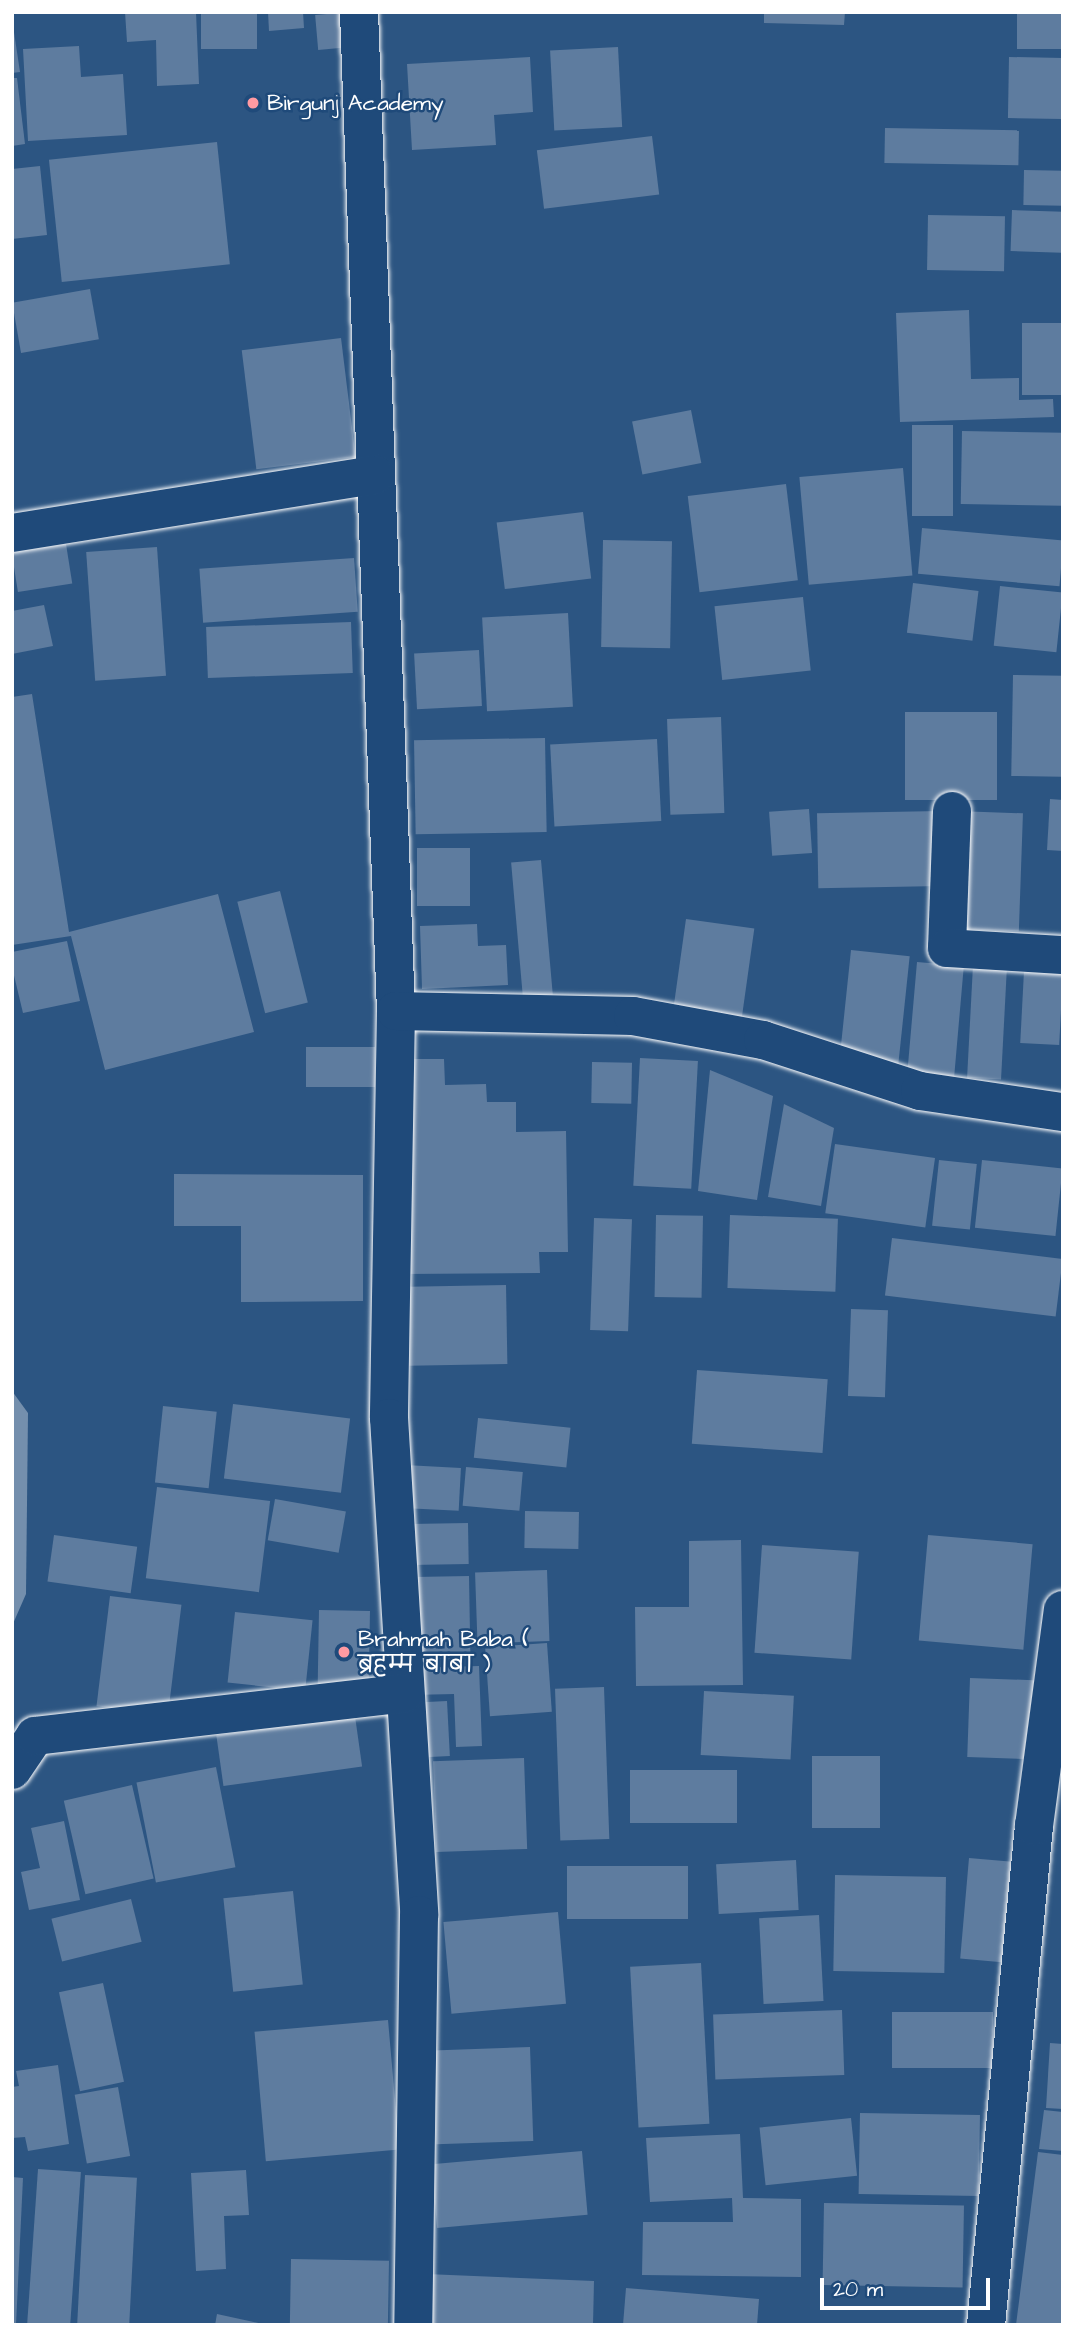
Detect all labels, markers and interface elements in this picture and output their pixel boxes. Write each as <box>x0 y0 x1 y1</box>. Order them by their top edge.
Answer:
place label: Birgunj Academy <box>267 89 444 117</box>
marker: Birgunj Academy <box>245 95 261 111</box>
place label: Brahmah Baba ( ब्रहम्म बाबा ) <box>358 1625 529 1679</box>
marker: Brahmah Baba ( ब्रहम्म बाबा ) <box>336 1644 352 1660</box>
scale bar <box>823 2264 993 2308</box>
text: 20 m <box>833 2275 883 2304</box>

